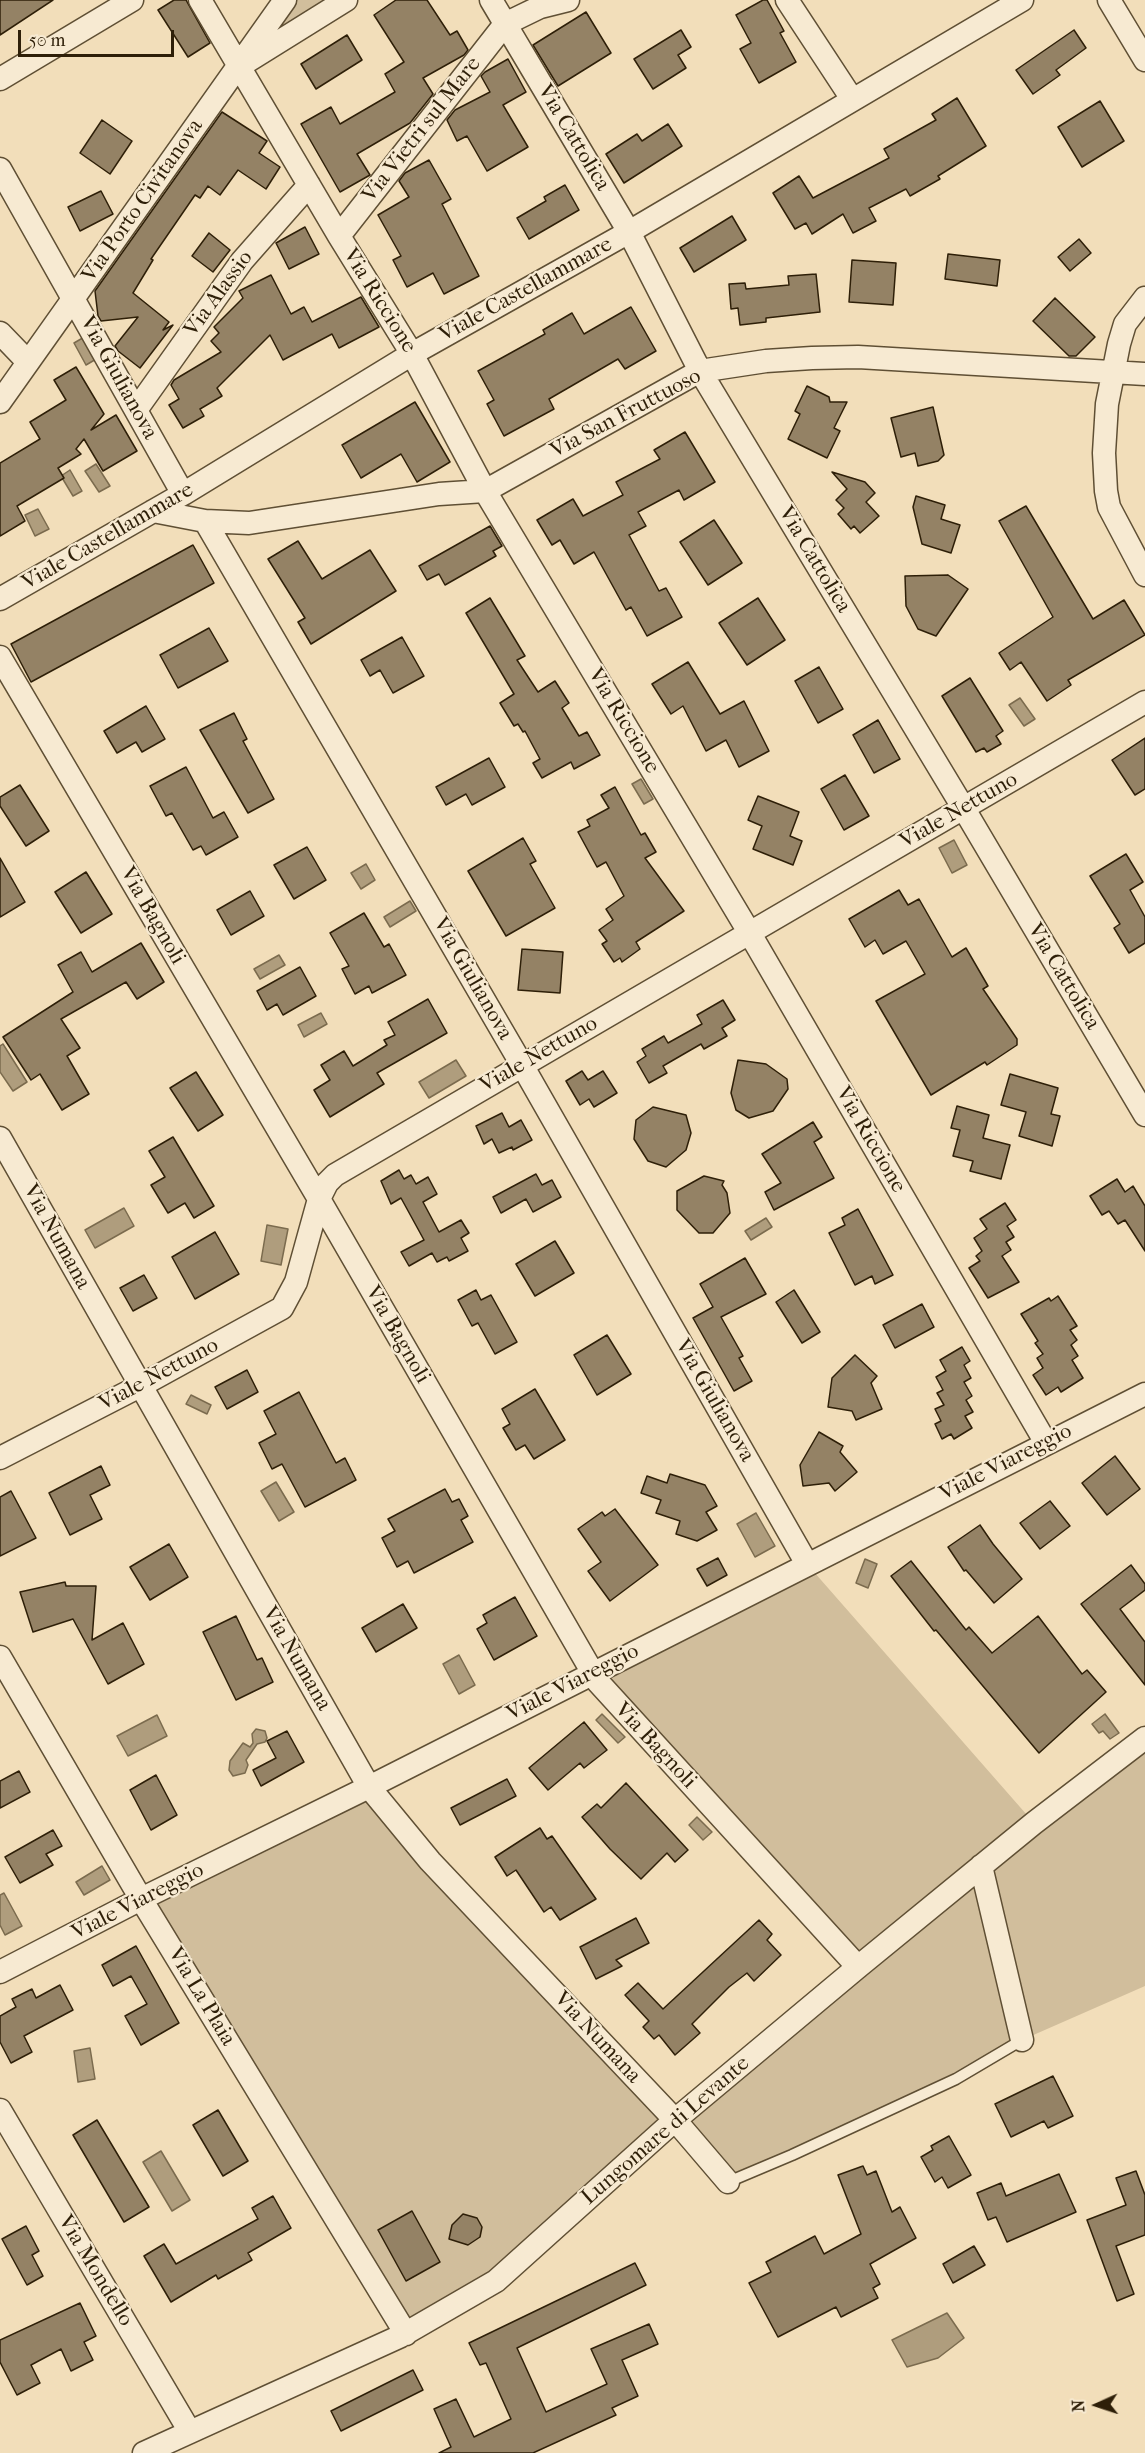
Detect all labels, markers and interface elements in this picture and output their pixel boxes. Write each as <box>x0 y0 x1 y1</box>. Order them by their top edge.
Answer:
scale bar <box>21 18 177 56</box>
text: 50 m <box>29 30 65 51</box>
street label: Via Vietri sul Mare <box>357 52 487 208</box>
street label: Via Cattolica <box>531 80 615 196</box>
street label: Via Porto Civitanova <box>77 114 209 288</box>
street label: Viale Castellammare <box>435 232 617 348</box>
street label: Via Riccione <box>336 244 422 358</box>
street label: Via Alassio <box>179 246 259 342</box>
street label: Via Giulianova <box>73 312 163 444</box>
street label: Via San Fruttuoso <box>546 363 706 465</box>
street label: Viale Castellammare <box>18 477 198 597</box>
street label: Via Cattolica <box>772 502 856 618</box>
street label: Via Riccione <box>581 664 665 778</box>
street label: Viale Nettuno <box>895 767 1023 855</box>
street label: Via Bagnoli <box>114 863 190 969</box>
street label: Via Giulianova <box>426 913 518 1045</box>
street label: Via Cattolica <box>1021 919 1105 1035</box>
street label: Viale Nettuno <box>475 1011 603 1099</box>
street label: Via Riccione <box>829 1082 911 1198</box>
street label: Via Numana <box>16 1180 96 1294</box>
street label: Via Bagnoli <box>359 1282 435 1388</box>
street label: Viale Nettuno <box>95 1332 223 1418</box>
street label: Via Giulianova <box>668 1335 760 1467</box>
street label: Viale Viareggio <box>936 1418 1076 1508</box>
street label: Via Numana <box>256 1602 336 1716</box>
street label: Viale Viareggio <box>503 1638 643 1728</box>
street label: Via Bagnoli <box>608 1697 702 1795</box>
street label: Viale Viareggio <box>68 1857 208 1947</box>
street label: Via La Plaia <box>161 1943 241 2051</box>
street label: Via Numana <box>548 1987 646 2089</box>
street label: Lungomare di Levante <box>577 2051 755 2211</box>
street label: Via Mondello <box>51 2211 139 2331</box>
north arrow <box>1067 2375 1127 2435</box>
text: N <box>1069 2399 1088 2413</box>

